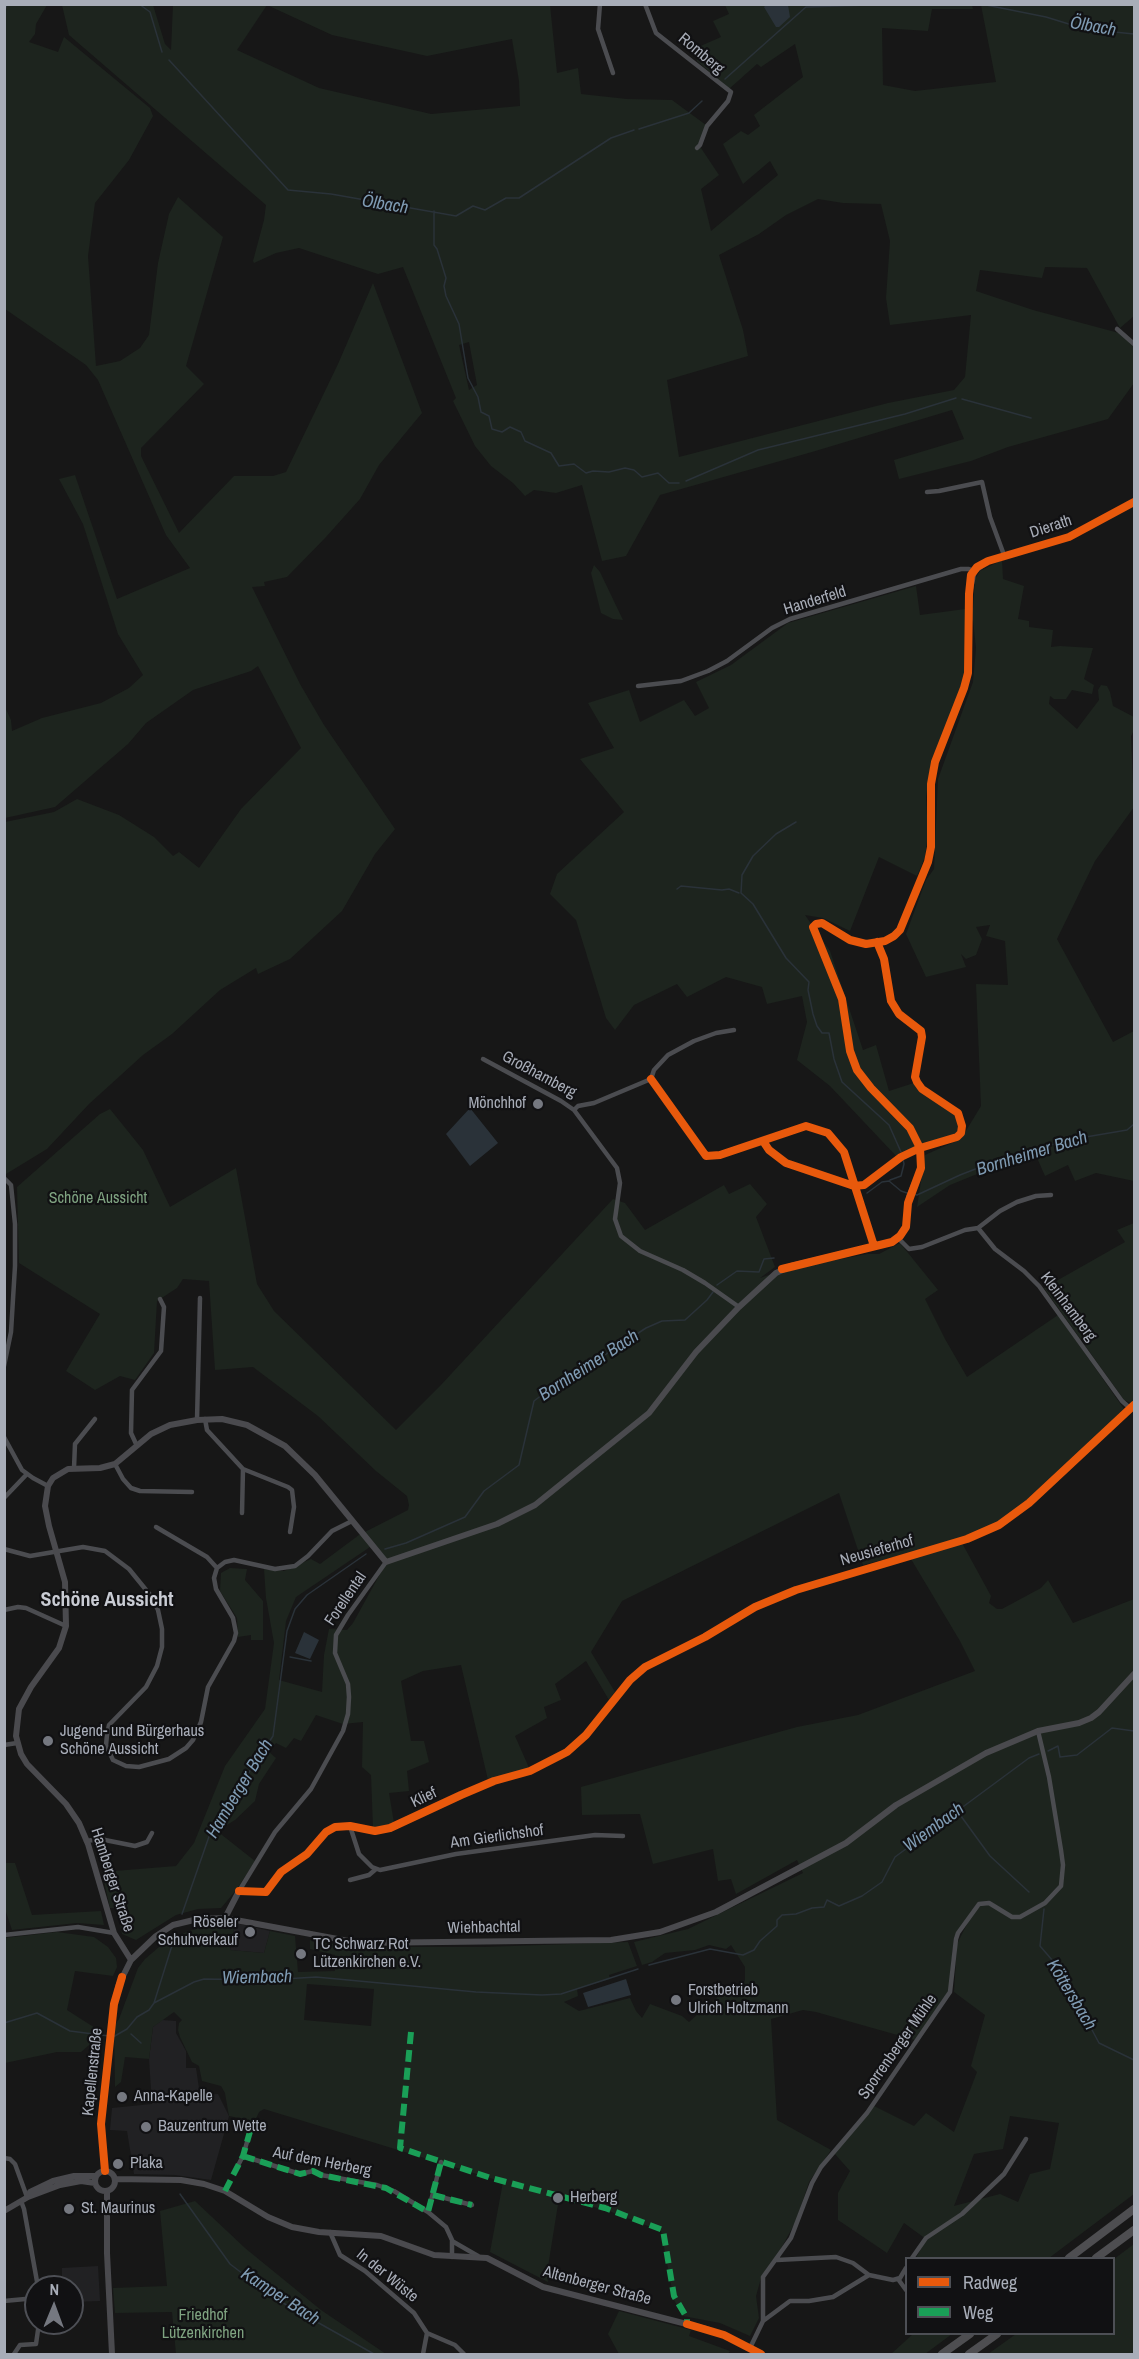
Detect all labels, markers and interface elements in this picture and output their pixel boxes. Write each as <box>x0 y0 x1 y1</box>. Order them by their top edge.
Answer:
water label: Ölbach <box>1068 12 1118 42</box>
street label: Romberg <box>674 29 728 79</box>
water label: Ölbach <box>360 191 410 219</box>
street label: Dierath <box>1028 511 1074 543</box>
street label: Handerfeld <box>782 582 848 620</box>
street label: Großhamberg <box>498 1047 580 1103</box>
place label: Mönchhof <box>468 1094 526 1114</box>
marker: Mönchhof <box>531 1097 545 1111</box>
water label: Bornheimer Bach <box>974 1127 1090 1181</box>
park label: Schöne Aussicht <box>49 1189 147 1209</box>
street label: Kleinhamberg <box>1036 1269 1100 1345</box>
water label: Bornheimer Bach <box>535 1326 643 1406</box>
street label: Neusieferhof <box>838 1531 916 1571</box>
street label: Forellental <box>321 1569 371 1629</box>
district label: Schöne Aussicht <box>40 1589 174 1613</box>
place label: Jugend- und Bürgerhaus Schöne Aussicht <box>60 1722 204 1760</box>
marker: Jugend- und Bürgerhaus Schöne Aussicht <box>41 1734 55 1748</box>
water label: Hamberger Bach <box>202 1736 278 1842</box>
street label: Klief <box>408 1784 440 1812</box>
water label: Wiembach <box>899 1799 969 1857</box>
street label: Am Gierlichshof <box>449 1821 545 1853</box>
street label: Hamberger Straße <box>86 1825 138 1935</box>
place label: Röseler Schuhverkauf <box>158 1913 238 1951</box>
street label: Wiehbachtal <box>447 1918 521 1938</box>
marker: Röseler Schuhverkauf <box>243 1925 257 1939</box>
place label: TC Schwarz Rot Lützenkirchen e.V. <box>313 1935 421 1973</box>
marker: TC Schwarz Rot Lützenkirchen e.V. <box>294 1947 308 1961</box>
water label: Köttersbach <box>1041 1956 1101 2034</box>
water label: Wiembach <box>222 1967 292 1989</box>
place label: Forstbetrieb Ulrich Holtzmann <box>688 1981 789 2019</box>
street label: Sporrenberger Mühle <box>855 1991 941 2103</box>
marker: Forstbetrieb Ulrich Holtzmann <box>669 1993 683 2007</box>
street label: Kapellenstraße <box>79 2027 107 2117</box>
place label: Anna-Kapelle <box>134 2087 213 2107</box>
marker: Anna-Kapelle <box>115 2090 129 2104</box>
place label: Bauzentrum Wette <box>158 2117 266 2137</box>
marker: Bauzentrum Wette <box>139 2120 153 2134</box>
street label: Auf dem Herberg <box>271 2143 373 2181</box>
place label: Plaka <box>130 2154 163 2174</box>
marker: Plaka <box>111 2157 125 2171</box>
place label: Herberg <box>570 2188 617 2208</box>
marker: Herberg <box>551 2191 565 2205</box>
place label: St. Maurinus <box>81 2199 155 2219</box>
marker: St. Maurinus <box>62 2202 76 2216</box>
street label: In der Wüste <box>352 2245 422 2307</box>
legend <box>905 2257 1115 2335</box>
street label: Altenberger Straße <box>541 2262 653 2310</box>
water label: Kamper Bach <box>237 2264 323 2330</box>
text: Radweg <box>963 2270 1017 2295</box>
north arrow <box>24 2275 84 2335</box>
text: N <box>49 2278 59 2300</box>
text: Weg <box>963 2300 993 2325</box>
park label: Friedhof Lützenkirchen <box>162 2306 244 2344</box>

